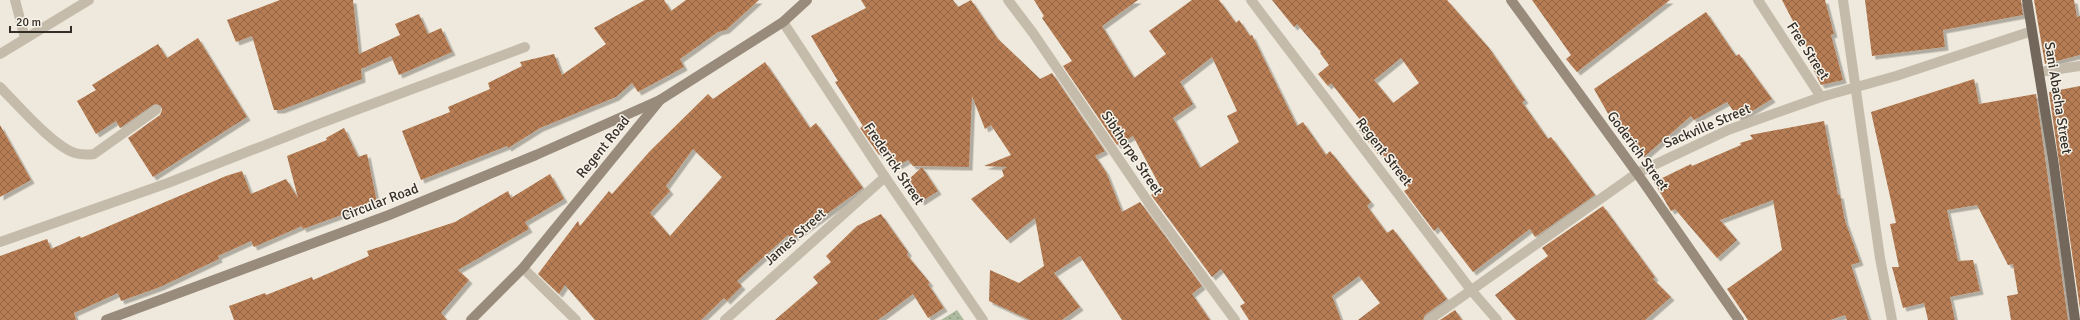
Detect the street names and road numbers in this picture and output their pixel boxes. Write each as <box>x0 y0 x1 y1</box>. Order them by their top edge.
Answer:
street label: Free Street <box>1783 19 1833 83</box>
street label: Sani Abacha Street <box>2041 41 2075 155</box>
street label: Sackville Street <box>1661 100 1753 152</box>
street label: Sibthorpe Street <box>1098 108 1166 198</box>
street label: Goderich Street <box>1604 108 1672 194</box>
street label: Regent Road <box>573 112 633 182</box>
street label: Regent Street <box>1352 115 1416 190</box>
street label: Frederick Street <box>860 120 928 208</box>
street label: Circular Road <box>339 180 421 224</box>
street label: James Street <box>761 205 829 269</box>

